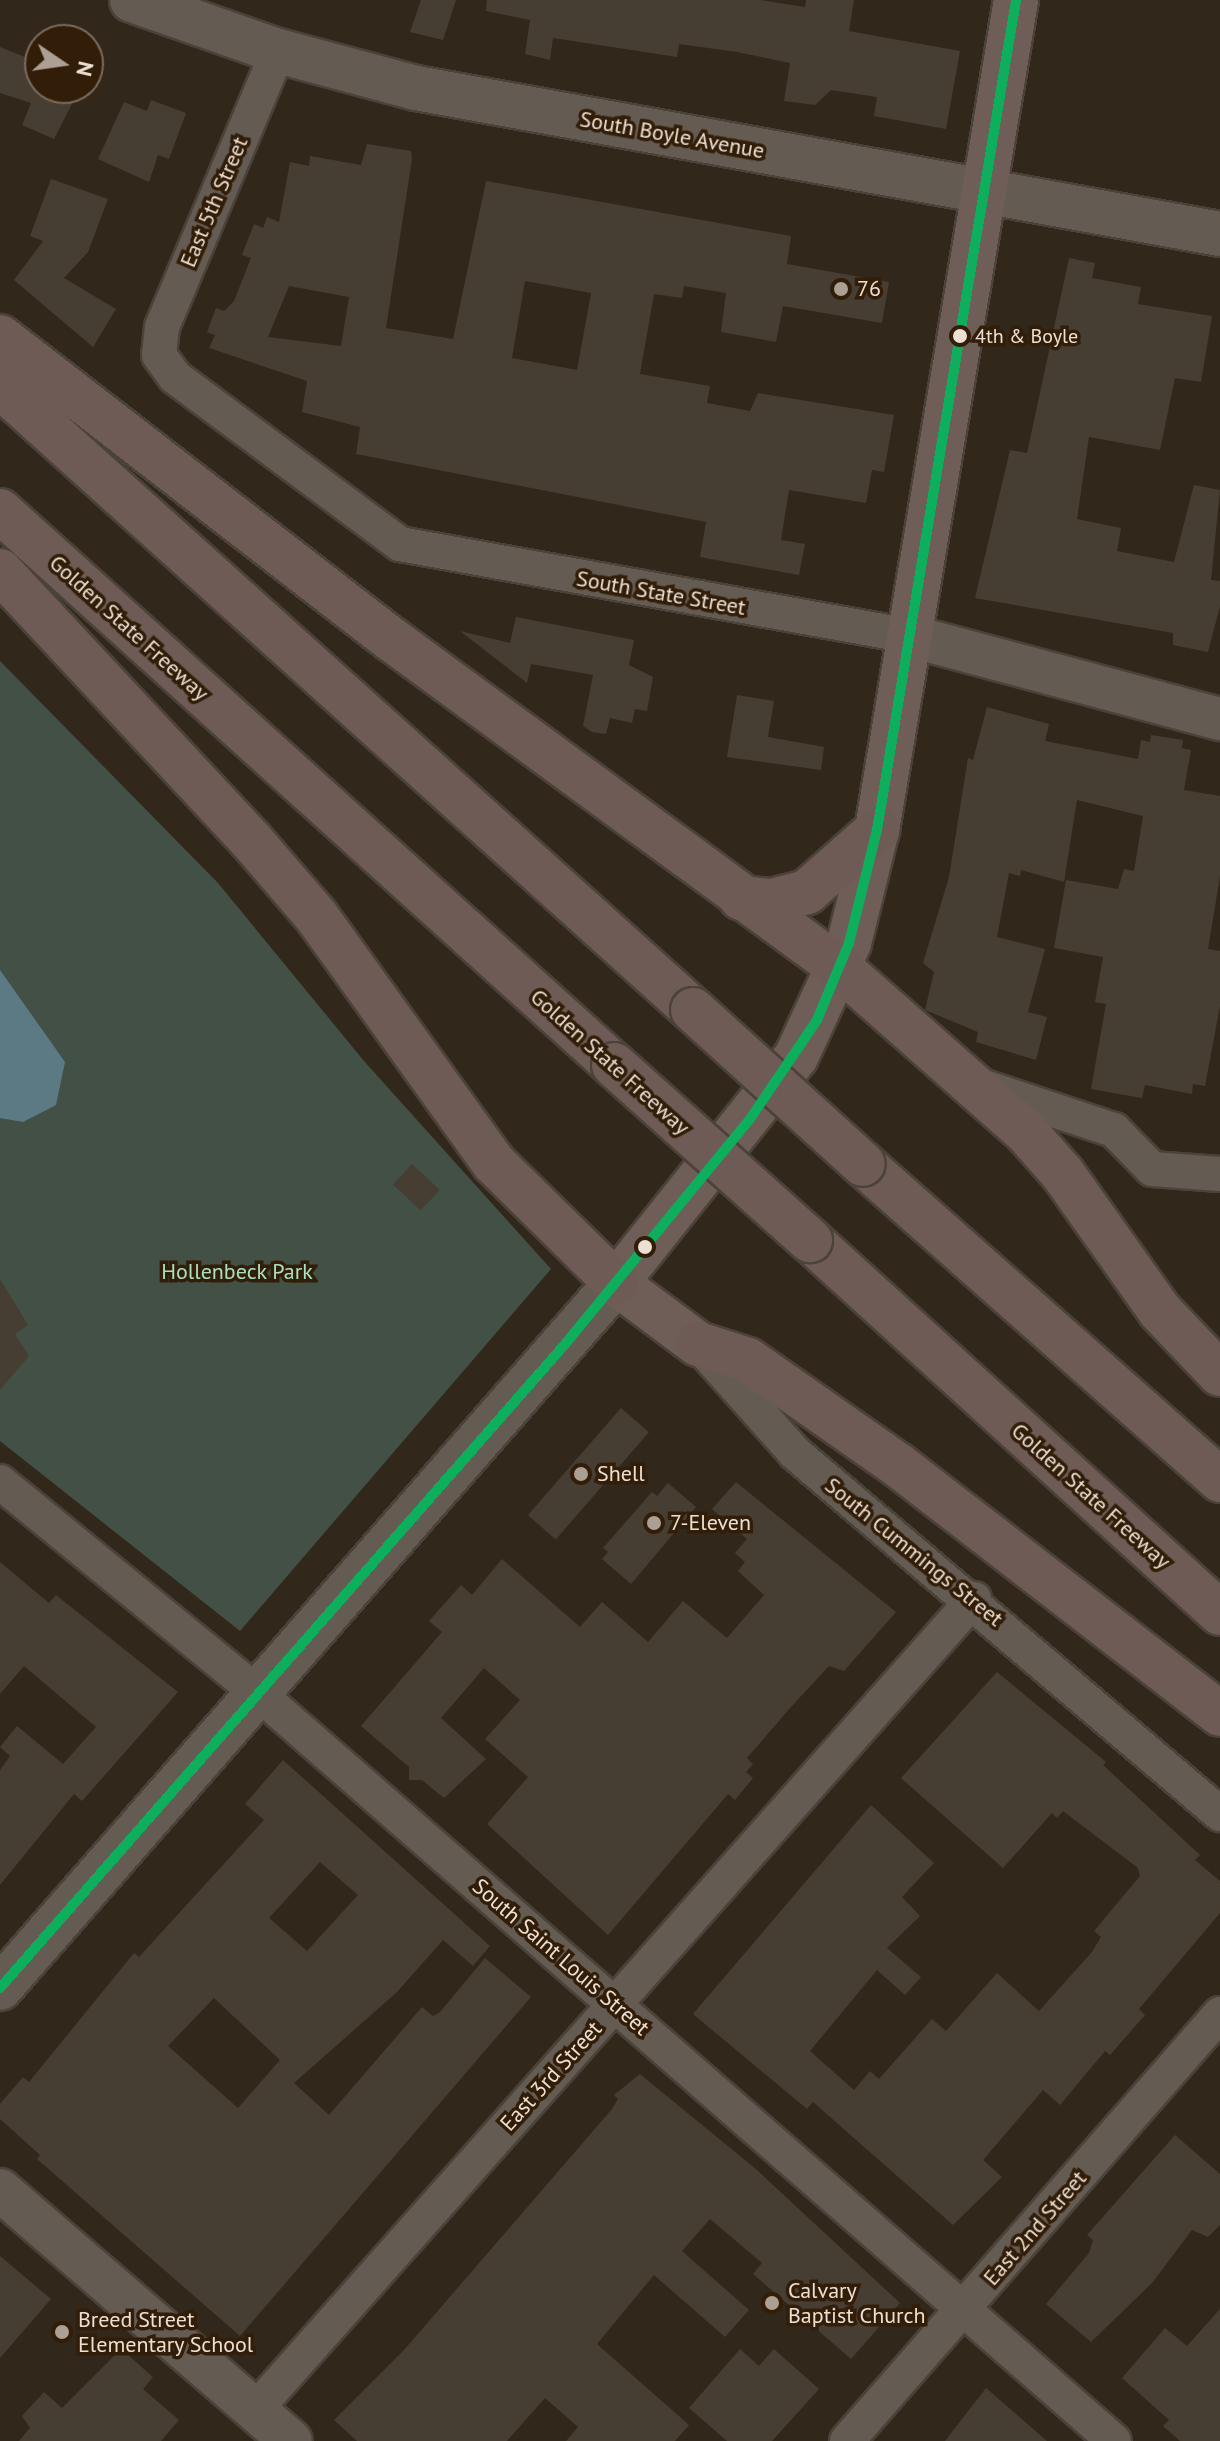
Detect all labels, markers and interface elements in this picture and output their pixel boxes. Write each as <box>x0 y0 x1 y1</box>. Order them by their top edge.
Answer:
north arrow <box>24 24 104 104</box>
text: N <box>70 59 101 79</box>
street label: South Boyle Avenue <box>577 106 767 164</box>
street label: East 5th Street <box>175 133 253 271</box>
place label: 76 <box>857 276 881 302</box>
marker: 76 <box>832 280 850 298</box>
place label: 4th & Boyle <box>975 324 1078 348</box>
marker: 4th & Boyle <box>952 328 968 344</box>
street label: Golden State Freeway <box>44 550 214 706</box>
street label: South State Street <box>574 565 748 621</box>
street label: Golden State Freeway <box>525 984 695 1140</box>
unlabelled marker <box>637 1239 653 1255</box>
park label: Hollenbeck Park <box>161 1259 313 1285</box>
street label: Golden State Freeway <box>1006 1418 1176 1574</box>
place label: Shell <box>597 1461 645 1487</box>
marker: Shell <box>572 1465 590 1483</box>
street label: South Cummings Street <box>820 1472 1008 1632</box>
place label: 7-Eleven <box>670 1510 751 1536</box>
marker: 7-Eleven <box>645 1514 663 1532</box>
street label: South Saint Louis Street <box>467 1873 655 2041</box>
street label: East 3rd Street <box>495 2016 607 2136</box>
street label: East 2nd Street <box>978 2165 1092 2291</box>
place label: Calvary Baptist Church <box>788 2277 925 2328</box>
marker: Calvary Baptist Church <box>763 2294 781 2312</box>
place label: Breed Street Elementary School <box>78 2306 254 2358</box>
marker: Breed Street Elementary School <box>53 2323 71 2341</box>

